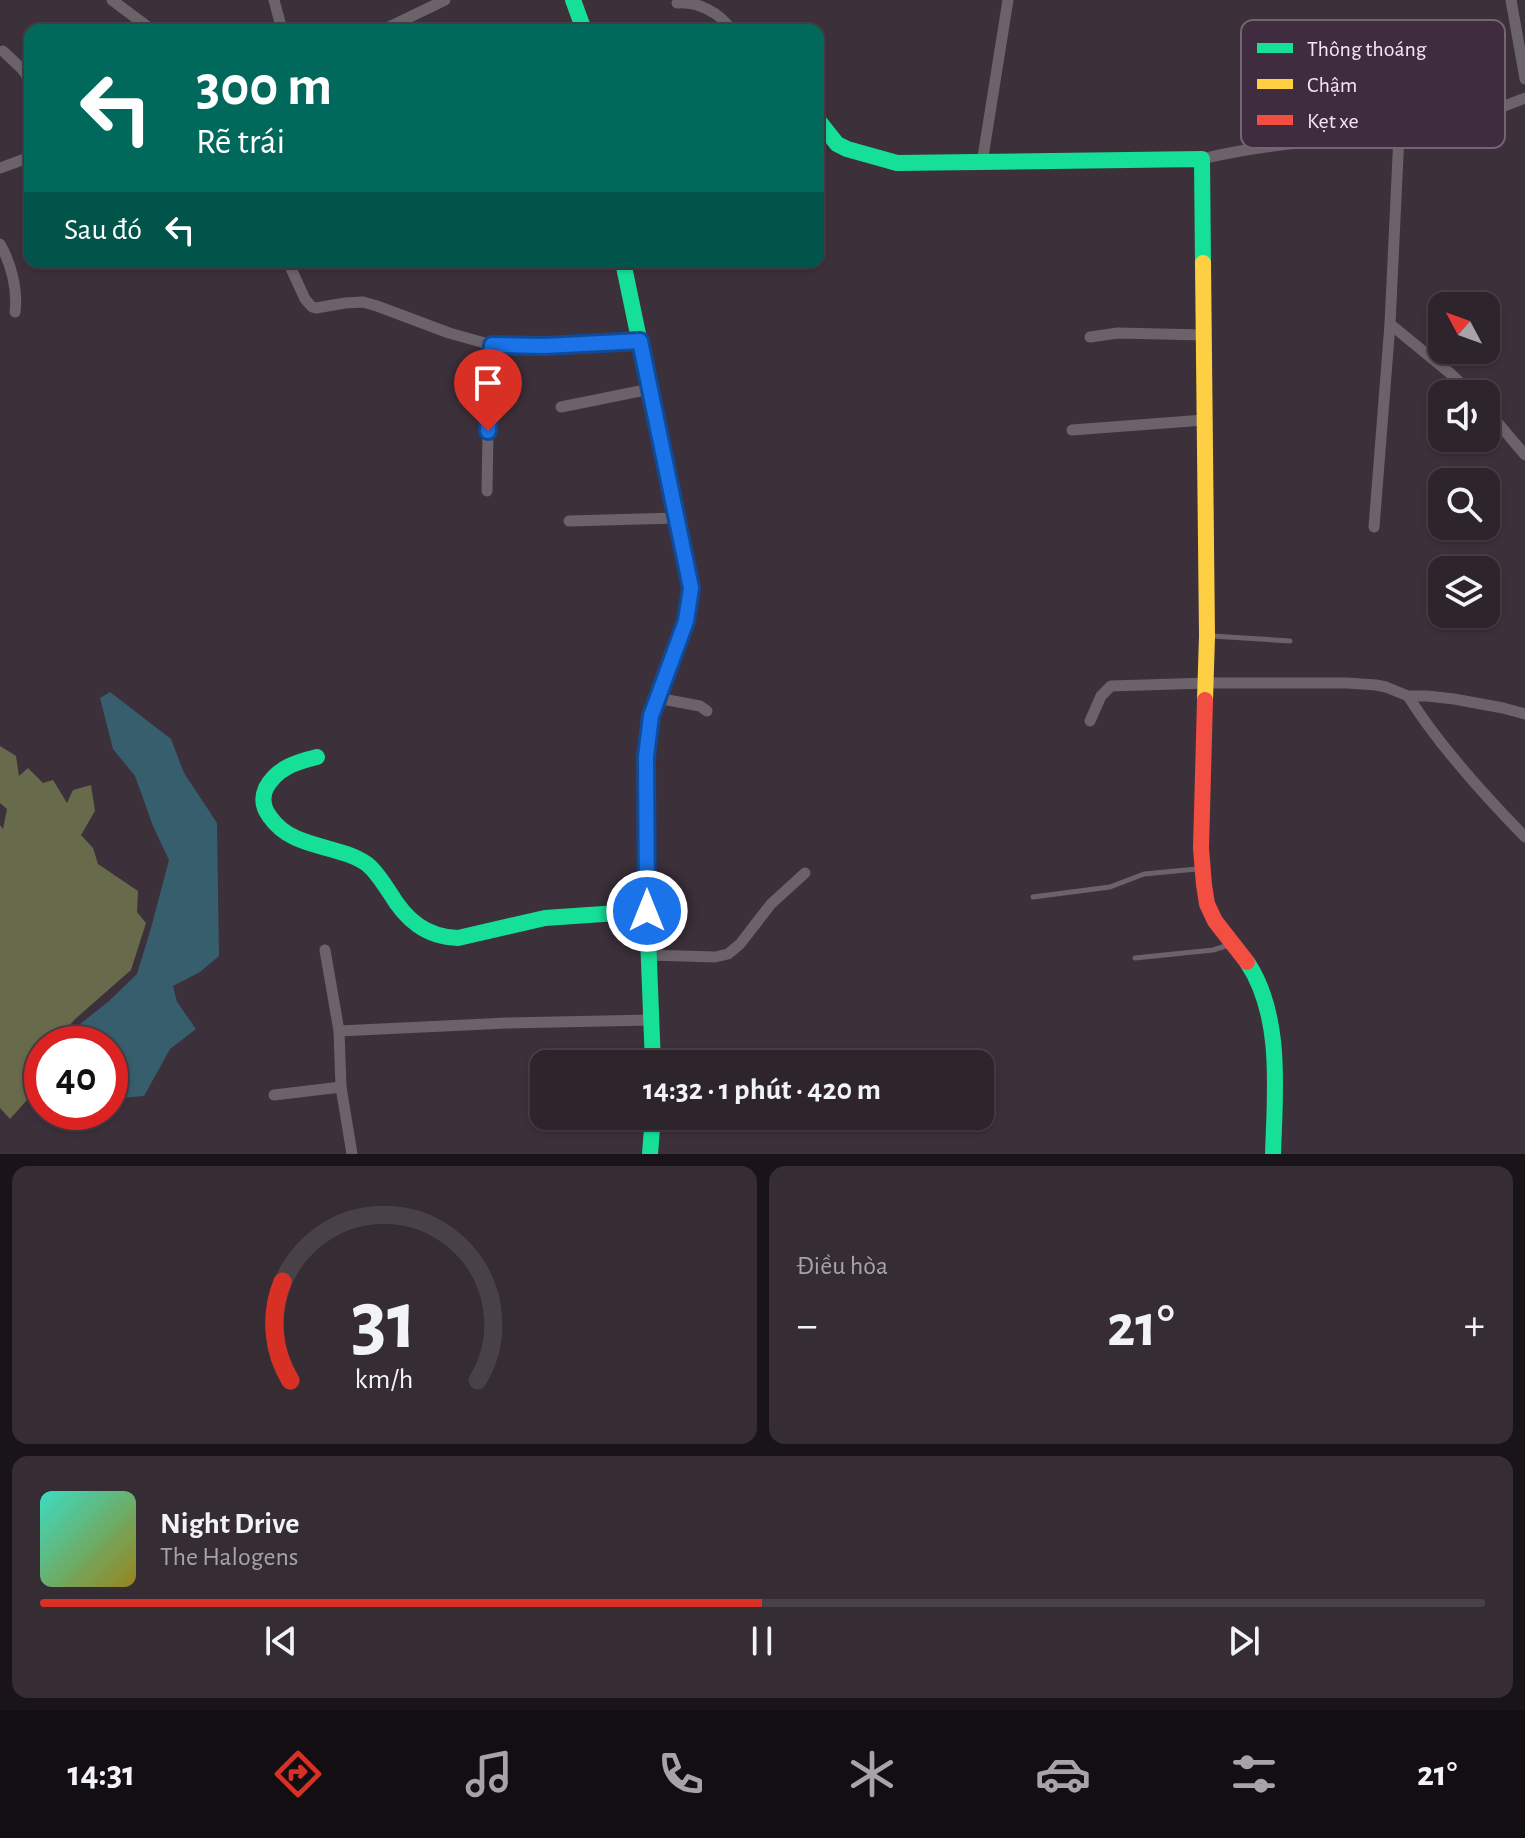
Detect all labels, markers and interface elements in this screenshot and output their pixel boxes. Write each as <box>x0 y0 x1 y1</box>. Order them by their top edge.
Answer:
legend <box>1241 20 1505 148</box>
text: Thông thoáng <box>1307 38 1427 60</box>
icon: left <box>64 56 168 160</box>
text: 300 m <box>196 59 332 115</box>
text: Chậm <box>1307 74 1357 96</box>
text: Kẹt xe <box>1307 110 1359 132</box>
text: Rẽ trái <box>196 124 285 160</box>
icon: left <box>158 208 202 252</box>
text: Sau đó <box>64 215 142 245</box>
north arrow <box>1428 292 1500 364</box>
map controls <box>1428 292 1500 628</box>
pin <box>454 349 522 431</box>
icon: arrive <box>466 361 510 405</box>
button: sound <box>1428 380 1500 452</box>
button: search <box>1428 468 1500 540</box>
button: layers <box>1428 556 1500 628</box>
position arrow <box>605 869 689 953</box>
speed limit sign: 40 <box>24 1026 128 1130</box>
text: 14:32 · 1 phút · 420 m <box>643 1075 881 1105</box>
text: Điều hòa <box>797 1253 888 1279</box>
text: 31 <box>351 1280 417 1364</box>
text: 21° <box>1107 1297 1174 1357</box>
text: − <box>797 1304 818 1348</box>
text: + <box>1464 1304 1485 1348</box>
text: km/h <box>355 1365 414 1394</box>
text: Night Drive <box>160 1509 299 1539</box>
text: The Halogens <box>160 1544 298 1570</box>
icon: previous <box>259 1619 303 1663</box>
icon: pause <box>740 1619 784 1663</box>
icon: next <box>1222 1619 1266 1663</box>
icon: directions <box>270 1746 326 1802</box>
icon: music <box>461 1746 517 1802</box>
icon: phone <box>653 1746 709 1802</box>
icon: climate <box>844 1746 900 1802</box>
icon: car <box>1035 1746 1091 1802</box>
icon: filters <box>1226 1746 1282 1802</box>
text: 14:31 <box>68 1756 135 1792</box>
text: 21° <box>1417 1756 1457 1792</box>

